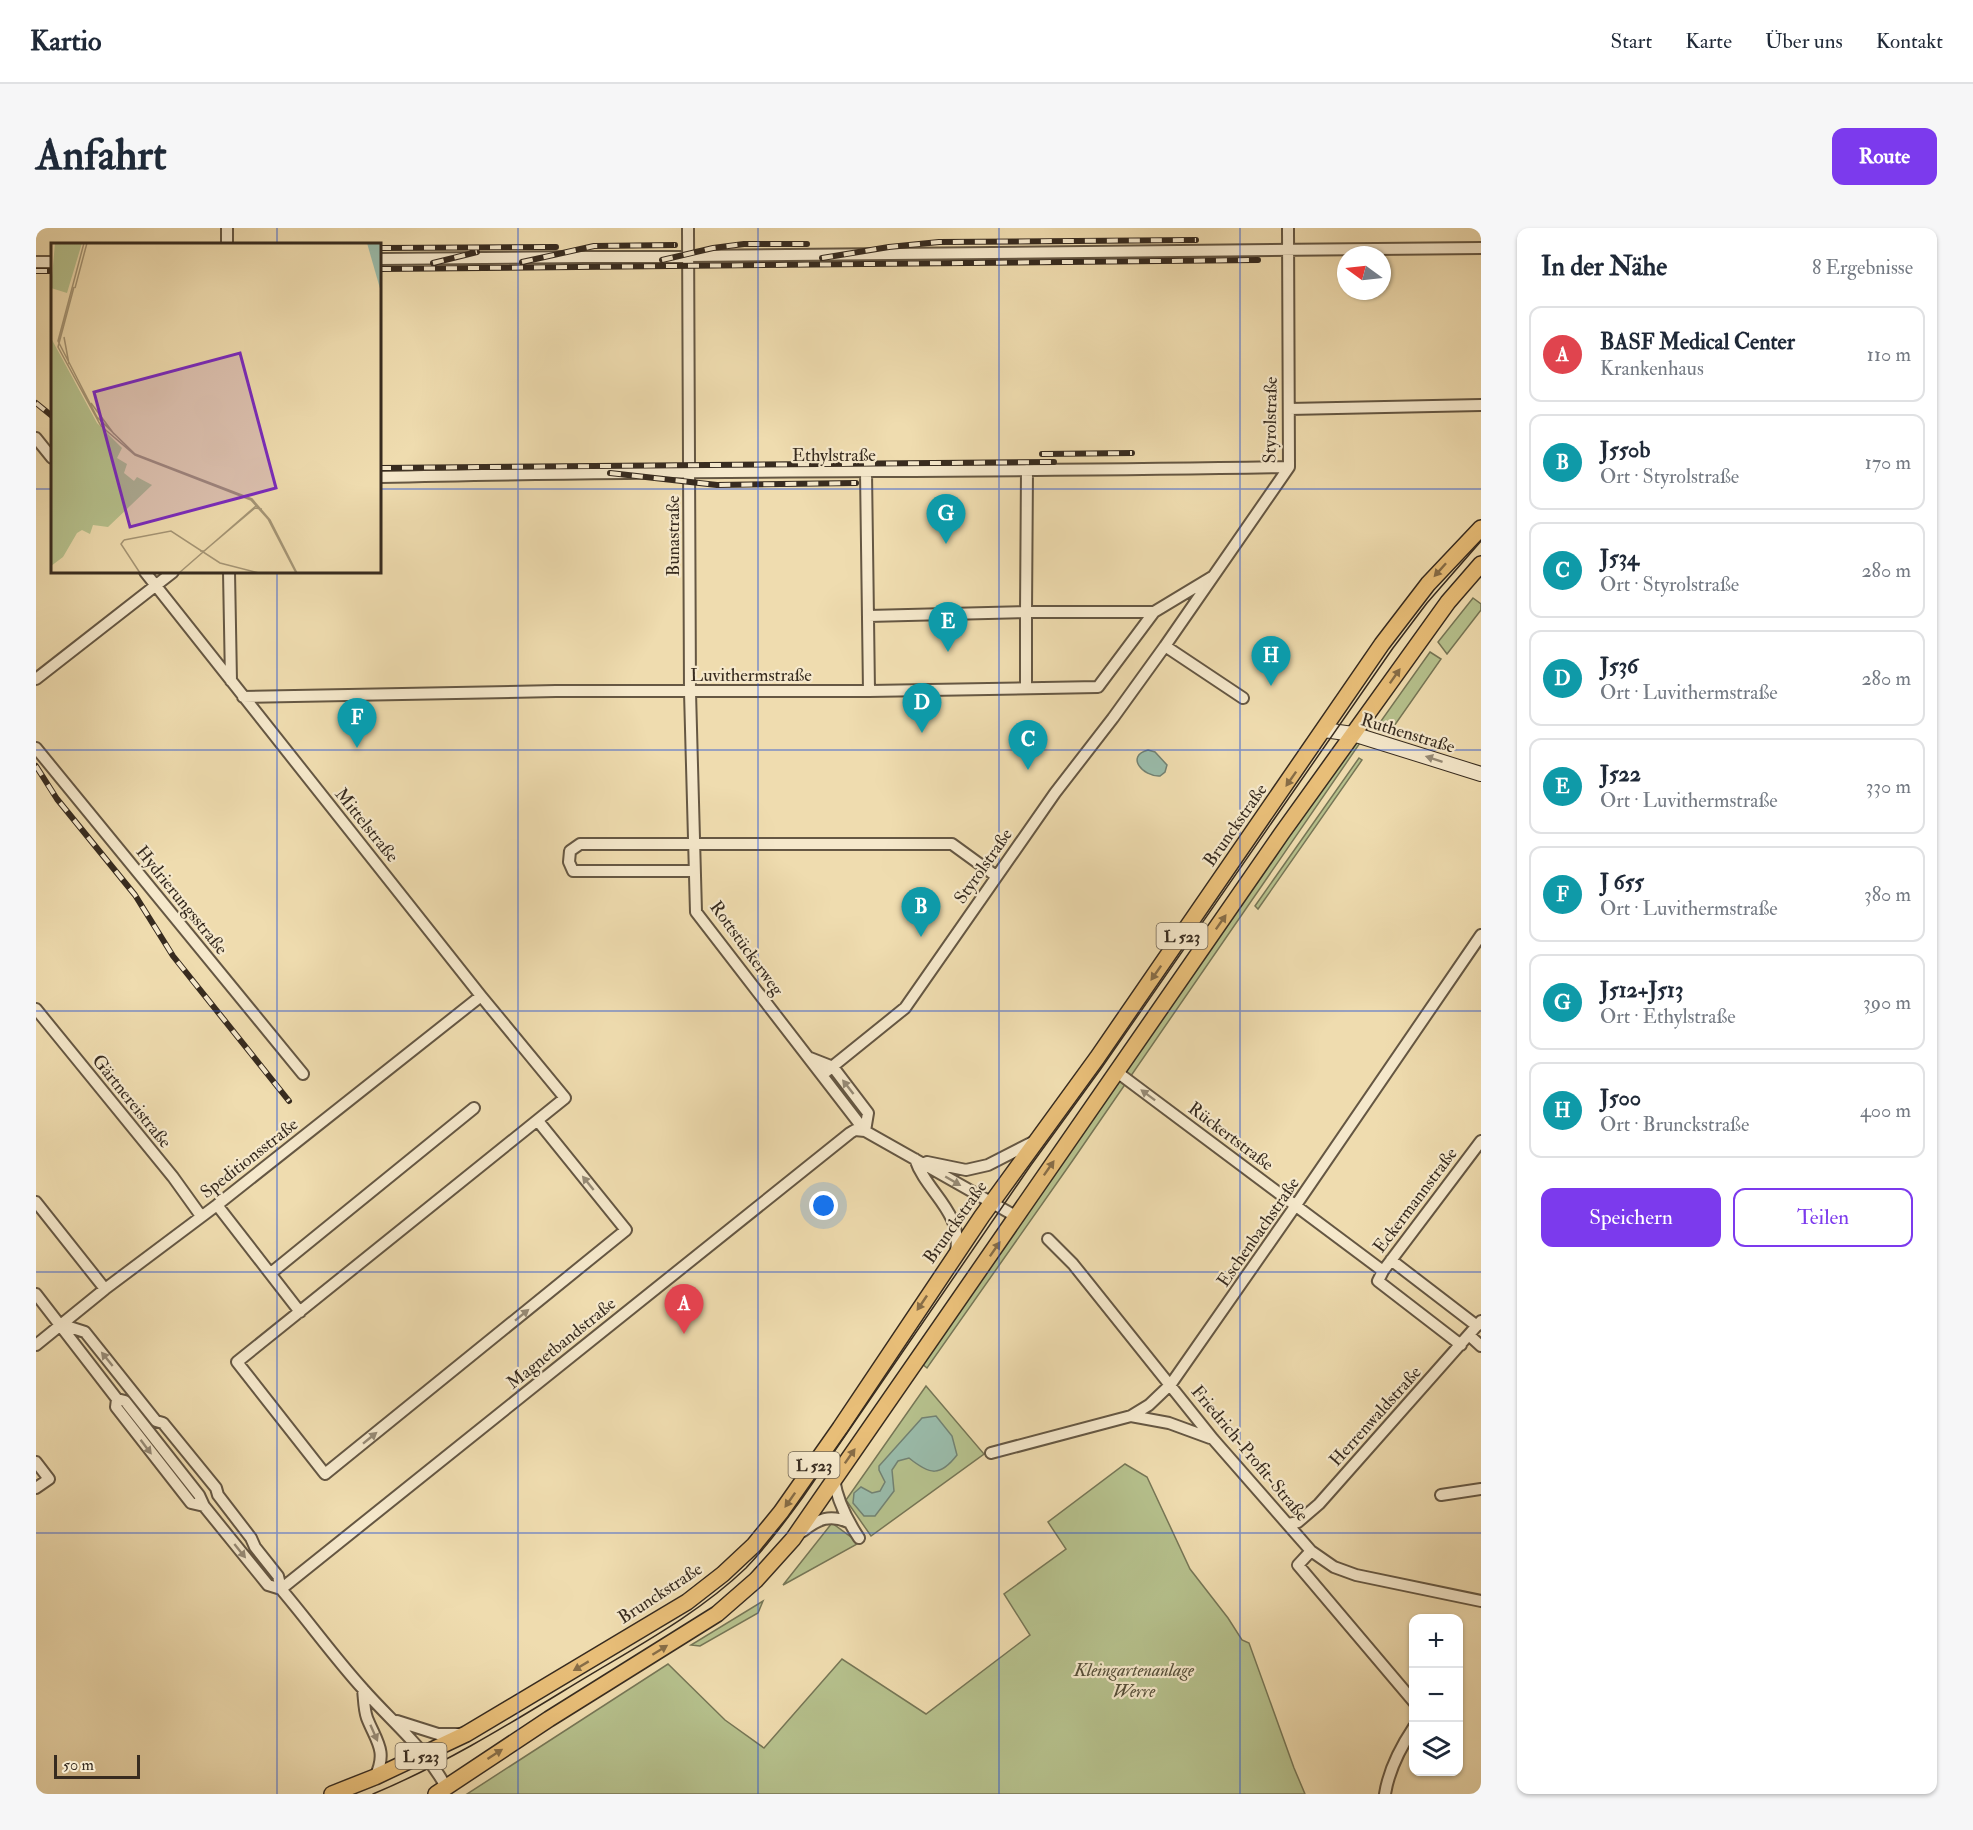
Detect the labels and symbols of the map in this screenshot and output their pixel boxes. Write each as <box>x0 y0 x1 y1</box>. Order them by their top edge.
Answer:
inset map <box>51 243 381 573</box>
north arrow <box>1337 246 1391 300</box>
street label: Styrolstraße <box>1258 376 1283 464</box>
street label: Ethylstraße <box>792 444 876 467</box>
pin: G <box>926 494 966 544</box>
street label: Bunastraße <box>662 495 685 577</box>
one-way arrow <box>1434 563 1448 577</box>
pin: E <box>928 602 968 652</box>
pin: H <box>1252 636 1290 686</box>
street label: Luvithermstraße <box>690 664 812 687</box>
one-way arrow <box>1389 668 1401 683</box>
pin: D <box>902 684 942 733</box>
pin: F <box>338 698 376 748</box>
street label: Ruthenstraße <box>1358 708 1458 759</box>
pin: C <box>1008 720 1048 770</box>
one-way arrow <box>1425 754 1443 764</box>
one-way arrow <box>1285 770 1296 787</box>
street label: Brunckstraße <box>1198 779 1273 871</box>
street label: Mittelstraße <box>330 783 404 868</box>
street label: Styrolstraße <box>949 824 1018 908</box>
street label: Hydrierungsstraße <box>131 841 233 960</box>
pin: B <box>902 888 940 937</box>
street label: Rottstückerweg <box>705 896 789 1001</box>
one-way arrow <box>1215 915 1227 931</box>
road number: L 523 <box>1156 923 1208 949</box>
one-way arrow <box>1150 965 1162 981</box>
street label: Gärtnereistraße <box>87 1050 177 1153</box>
one-way arrow <box>842 1079 855 1095</box>
one-way arrow <box>1141 1089 1157 1101</box>
street label: Rückertstraße <box>1183 1097 1278 1176</box>
street label: Speditionsstraße <box>196 1113 303 1204</box>
street label: Eckermannstraße <box>1368 1143 1463 1258</box>
one-way arrow <box>1043 1161 1055 1177</box>
street label: Eschenbachstraße <box>1212 1173 1305 1292</box>
one-way arrow <box>582 1176 595 1191</box>
street label: Brunckstraße <box>918 1176 993 1268</box>
one-way arrow <box>945 1176 962 1186</box>
your location <box>809 1191 838 1220</box>
one-way arrow <box>989 1241 1000 1257</box>
pin: A <box>664 1284 704 1334</box>
street label: Magnetbandstraße <box>502 1292 621 1394</box>
one-way arrow <box>916 1295 928 1311</box>
one-way arrow <box>514 1309 530 1322</box>
one-way arrow <box>100 1351 113 1367</box>
street label: Herrenwaldstraße <box>1324 1361 1427 1471</box>
street label: Friedrich-Profit-Straße <box>1186 1381 1314 1526</box>
one-way arrow <box>362 1431 378 1444</box>
one-way arrow <box>140 1439 153 1455</box>
one-way arrow <box>844 1449 856 1465</box>
road number: L 523 <box>788 1452 840 1478</box>
one-way arrow <box>784 1491 796 1507</box>
one-way arrow <box>233 1543 246 1558</box>
street label: Brunckstraße <box>614 1557 707 1629</box>
one-way arrow <box>651 1645 668 1656</box>
park label: Kleingartenanlage Werre <box>1073 1659 1195 1703</box>
one-way arrow <box>573 1660 589 1671</box>
one-way arrow <box>370 1725 379 1742</box>
road number: L 523 <box>396 1743 446 1769</box>
one-way arrow <box>486 1749 503 1760</box>
scale bar <box>54 1752 140 1780</box>

